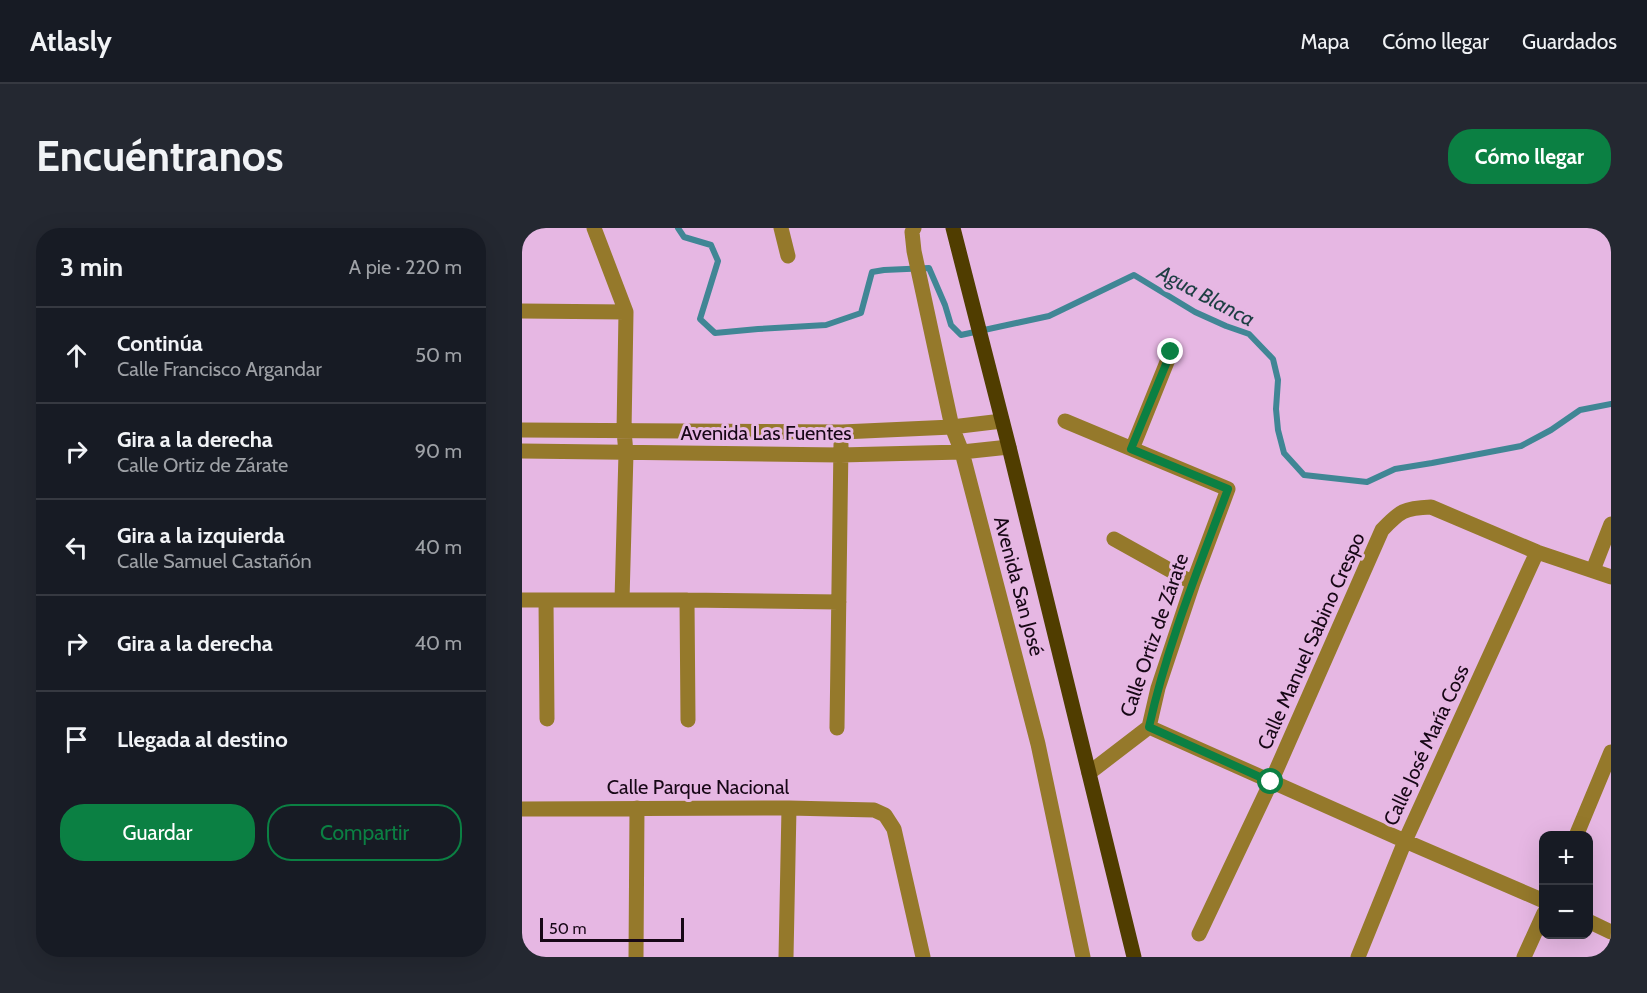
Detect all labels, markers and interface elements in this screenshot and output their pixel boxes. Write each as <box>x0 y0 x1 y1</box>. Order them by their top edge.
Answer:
text: Atlasly <box>30 24 112 58</box>
text: Mapa <box>1301 29 1349 54</box>
text: Cómo llegar <box>1382 29 1489 54</box>
text: Guardados <box>1522 29 1617 54</box>
button: Cómo llegar <box>1448 129 1611 184</box>
text: Encuéntranos <box>36 130 284 182</box>
text: 3 min <box>60 251 123 283</box>
text: A pie · 220 m <box>349 255 462 279</box>
water label: Agua Blanca <box>1153 259 1259 332</box>
text: Continúa <box>117 330 203 357</box>
route end <box>1157 338 1183 364</box>
icon: ahead <box>60 339 93 372</box>
text: 50 m <box>415 343 462 367</box>
text: Calle Francisco Argandar <box>117 357 322 381</box>
street label: Avenida Las Fuentes <box>680 421 852 445</box>
text: Gira a la derecha <box>117 426 273 453</box>
icon: right <box>60 435 93 468</box>
text: 90 m <box>415 439 462 463</box>
text: Calle Ortiz de Zárate <box>117 453 288 477</box>
street label: Avenida San José <box>989 514 1049 658</box>
text: Gira a la izquierda <box>117 522 285 549</box>
street label: Calle Manuel Sabino Crespo <box>1252 529 1370 753</box>
icon: left <box>60 531 93 564</box>
text: 40 m <box>414 535 462 559</box>
text: Calle Samuel Castañón <box>117 549 312 573</box>
street label: Calle Ortiz de Zárate <box>1115 550 1193 720</box>
icon: right <box>60 627 93 660</box>
text: Gira a la derecha <box>117 630 273 657</box>
text: 40 m <box>414 631 462 655</box>
street label: Calle José María Coss <box>1378 661 1474 829</box>
icon: arrive <box>60 723 93 756</box>
text: Llegada al destino <box>117 726 288 753</box>
route start <box>1257 768 1283 794</box>
street label: Calle Parque Nacional <box>607 775 790 799</box>
button: Guardar <box>60 804 255 861</box>
button: Compartir <box>267 804 462 861</box>
map controls <box>1539 831 1593 939</box>
button: + <box>1539 831 1593 885</box>
button: − <box>1539 885 1593 939</box>
scale bar <box>540 915 684 942</box>
text: 50 m <box>549 919 586 938</box>

